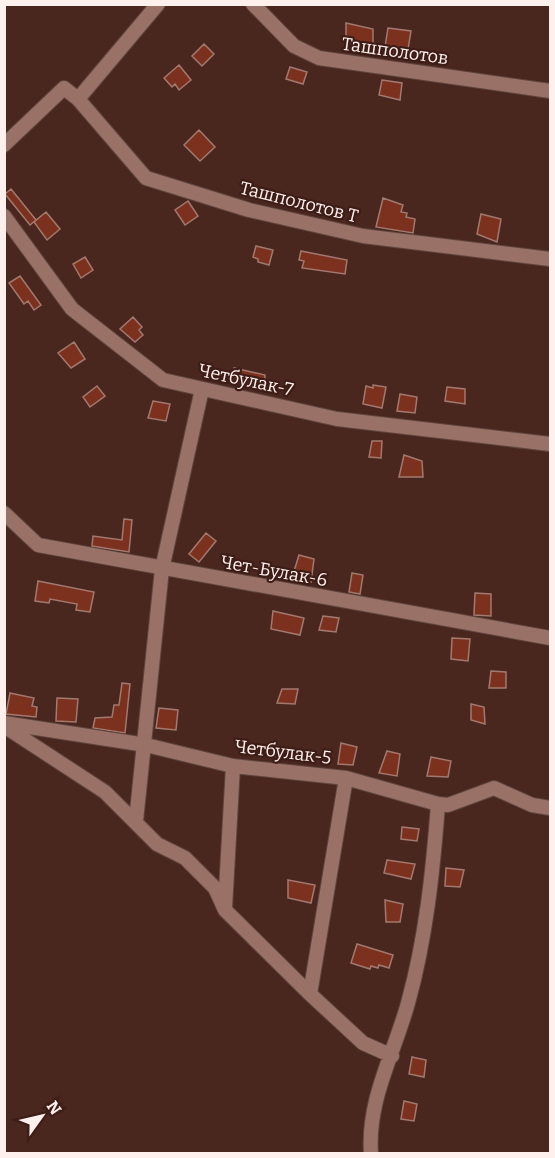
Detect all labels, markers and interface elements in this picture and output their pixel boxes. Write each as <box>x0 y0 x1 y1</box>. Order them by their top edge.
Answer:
street label: Ташполотов <box>340 33 450 69</box>
street label: Ташполотов Т <box>237 177 361 227</box>
street label: Четбулак-7 <box>197 359 295 401</box>
street label: Чет-Булак-6 <box>219 551 329 591</box>
street label: Четбулак-5 <box>233 735 333 769</box>
north arrow <box>12 1086 72 1146</box>
text: N <box>43 1097 65 1118</box>

